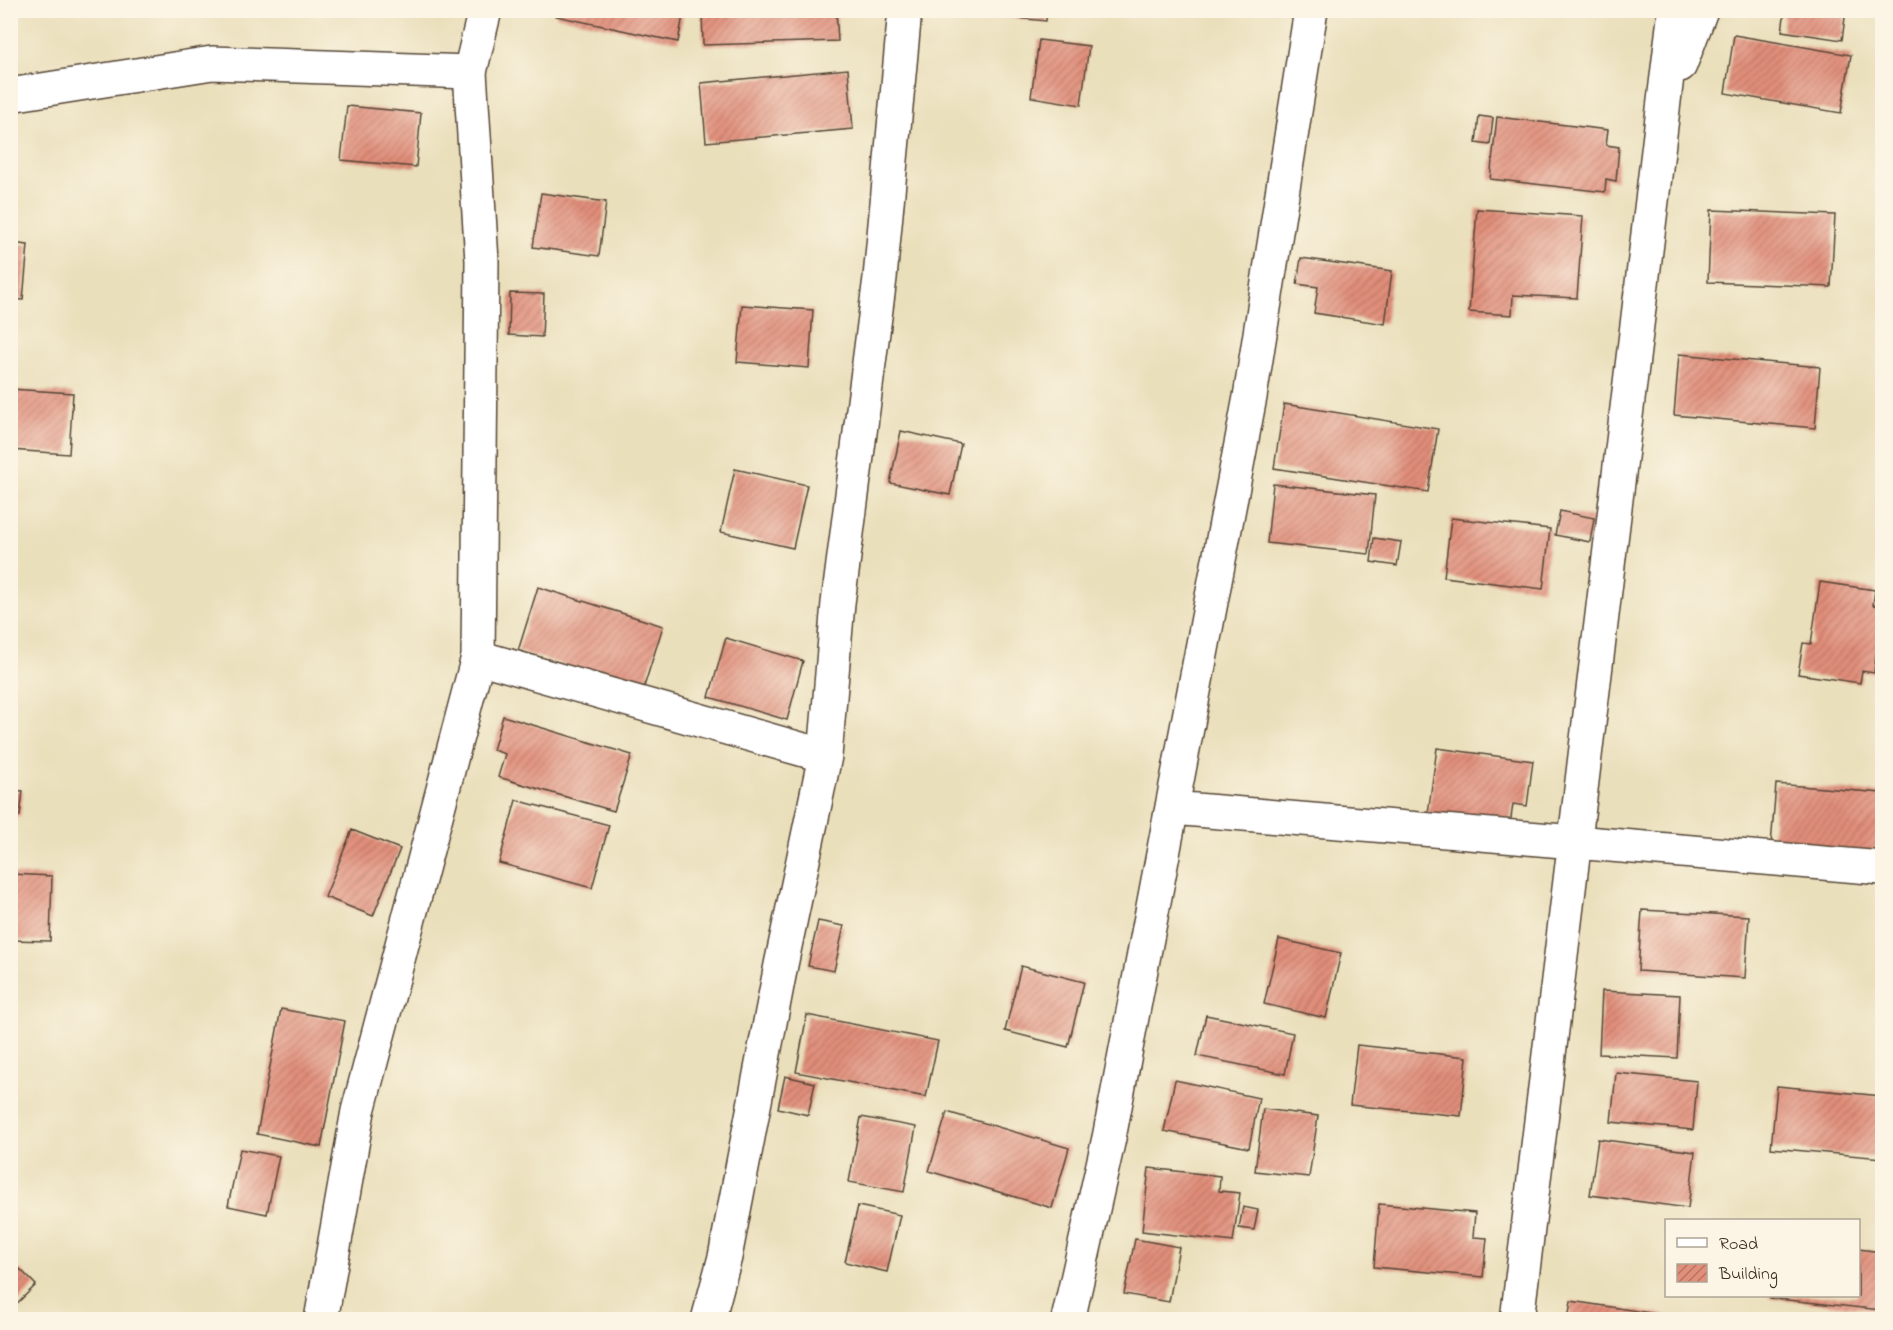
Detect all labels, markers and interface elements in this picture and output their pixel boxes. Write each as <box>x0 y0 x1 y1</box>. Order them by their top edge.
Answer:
legend <box>1665 1219 1860 1297</box>
text: Road <box>1719 1232 1758 1258</box>
text: Building <box>1718 1262 1778 1289</box>

